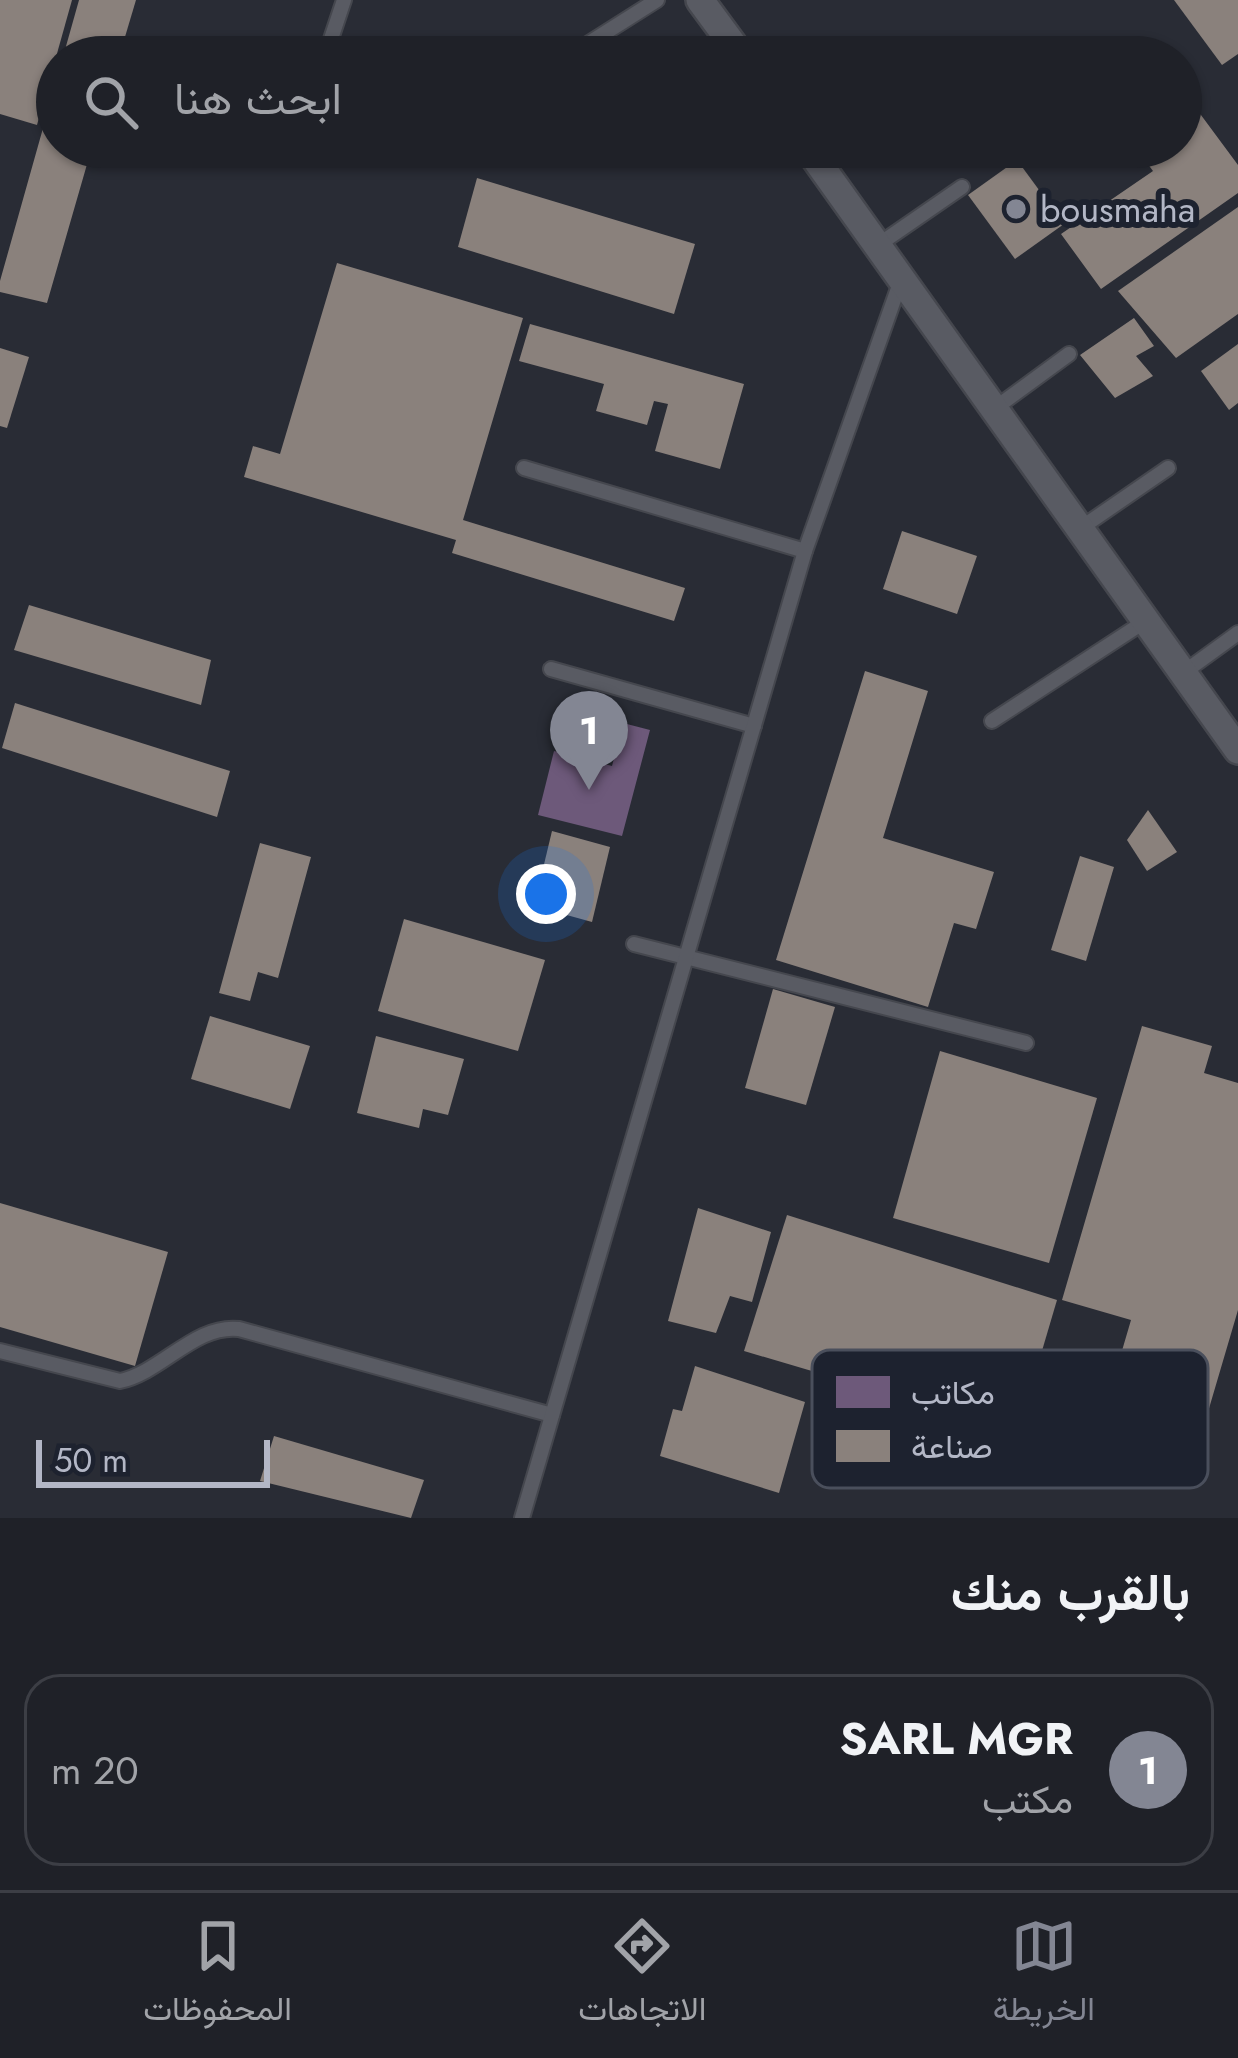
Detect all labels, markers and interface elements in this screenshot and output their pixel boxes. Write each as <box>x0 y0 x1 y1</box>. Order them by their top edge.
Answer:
search box <box>36 36 1202 168</box>
text: ابحث هنا <box>174 66 342 131</box>
icon: search <box>78 69 144 135</box>
place label: bousmaha <box>1040 183 1195 235</box>
marker: bousmaha <box>1003 196 1029 222</box>
pin: 1 <box>550 691 628 790</box>
your location <box>516 864 576 924</box>
legend <box>812 1350 1208 1488</box>
text: مكاتب <box>911 1369 995 1416</box>
text: صناعة <box>911 1423 993 1470</box>
scale bar <box>36 1434 270 1487</box>
text: 50 m <box>54 1437 128 1484</box>
text: بالقرب منك <box>951 1555 1190 1629</box>
text: SARL MGR <box>840 1706 1073 1771</box>
text: 20 m <box>51 1742 139 1799</box>
text: 1 <box>1138 1742 1158 1799</box>
text: مكتب <box>982 1771 1073 1828</box>
tab: المحفوظات <box>143 1913 292 2038</box>
tab: الاتجاهات <box>578 1913 706 2038</box>
tab: الخريطة <box>993 1913 1095 2038</box>

